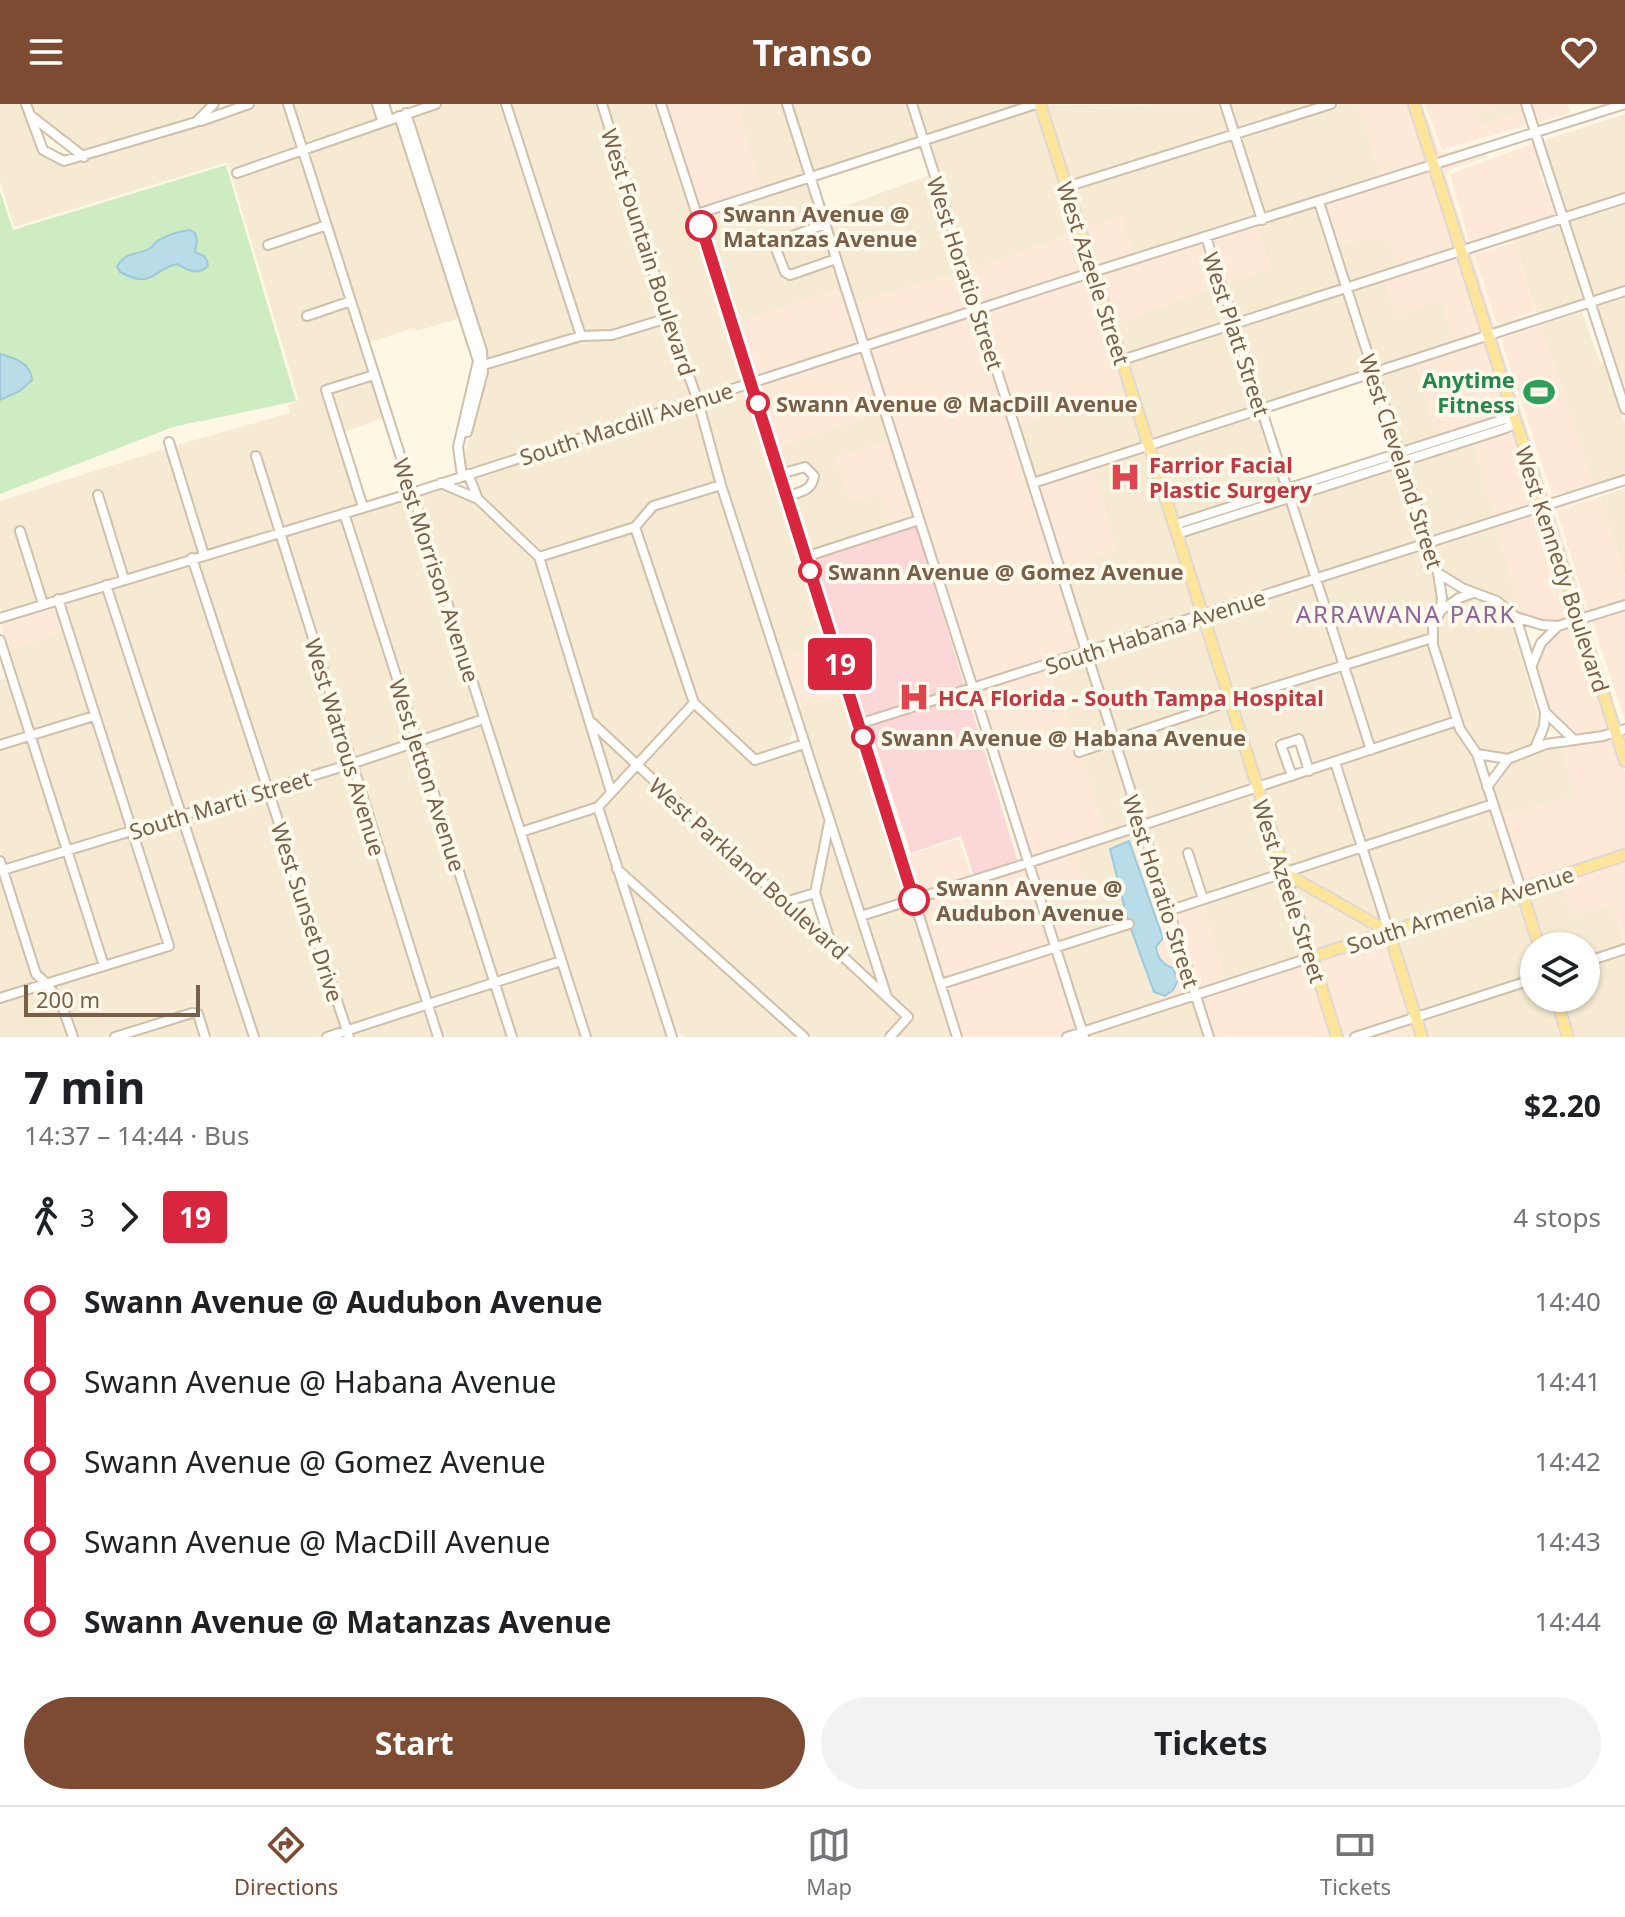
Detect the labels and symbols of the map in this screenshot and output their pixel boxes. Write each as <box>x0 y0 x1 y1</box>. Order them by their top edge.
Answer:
street label: West Fountain Boulevard <box>595 125 703 379</box>
street label: West Horatio Street <box>921 173 1011 373</box>
street label: West Azeele Street <box>1050 178 1138 369</box>
place label: Swann Avenue @ Matanzas Avenue <box>723 198 917 253</box>
marker: Swann Avenue @ Matanzas Avenue <box>686 211 716 241</box>
street label: West Platt Street <box>1196 248 1278 420</box>
street label: West Cleveland Street <box>1353 350 1451 572</box>
place label: Anytime Fitness <box>1422 364 1515 419</box>
street label: South Macdill Avenue <box>516 374 736 472</box>
sports icon: Anytime Fitness <box>1522 375 1556 409</box>
place label: Swann Avenue @ MacDill Avenue <box>776 388 1138 418</box>
marker: Swann Avenue @ MacDill Avenue <box>747 392 769 414</box>
street label: West Kennedy Boulevard <box>1509 442 1617 696</box>
place label: Farrior Facial Plastic Surgery <box>1149 449 1313 504</box>
street label: West Morrison Avenue <box>387 454 487 686</box>
hospital icon: Farrior Facial Plastic Surgery <box>1108 460 1142 494</box>
place label: Swann Avenue @ Gomez Avenue <box>828 556 1184 586</box>
marker: Swann Avenue @ Gomez Avenue <box>799 560 821 582</box>
street label: South Habana Avenue <box>1041 581 1269 681</box>
district label: ARRAWANA PARK <box>1296 597 1516 630</box>
street label: West Watrous Avenue <box>299 635 393 859</box>
line badge: 19 <box>804 638 876 690</box>
street label: West Jetton Avenue <box>383 675 473 875</box>
hospital icon: HCA Florida - South Tampa Hospital <box>897 680 931 714</box>
place label: HCA Florida - South Tampa Hospital <box>938 682 1324 712</box>
place label: Swann Avenue @ Habana Avenue <box>881 722 1246 752</box>
marker: Swann Avenue @ Habana Avenue <box>852 726 874 748</box>
street label: South Marti Street <box>126 762 315 846</box>
street label: West Parkland Boulevard <box>643 770 855 966</box>
street label: West Horatio Street <box>1117 791 1207 991</box>
street label: West Azeele Street <box>1246 796 1334 987</box>
street label: West Sunset Drive <box>265 818 351 1006</box>
street label: South Armenia Avenue <box>1343 858 1577 960</box>
place label: Swann Avenue @ Audubon Avenue <box>936 872 1124 927</box>
marker: Swann Avenue @ Audubon Avenue <box>899 885 929 915</box>
scale bar <box>24 981 200 1017</box>

